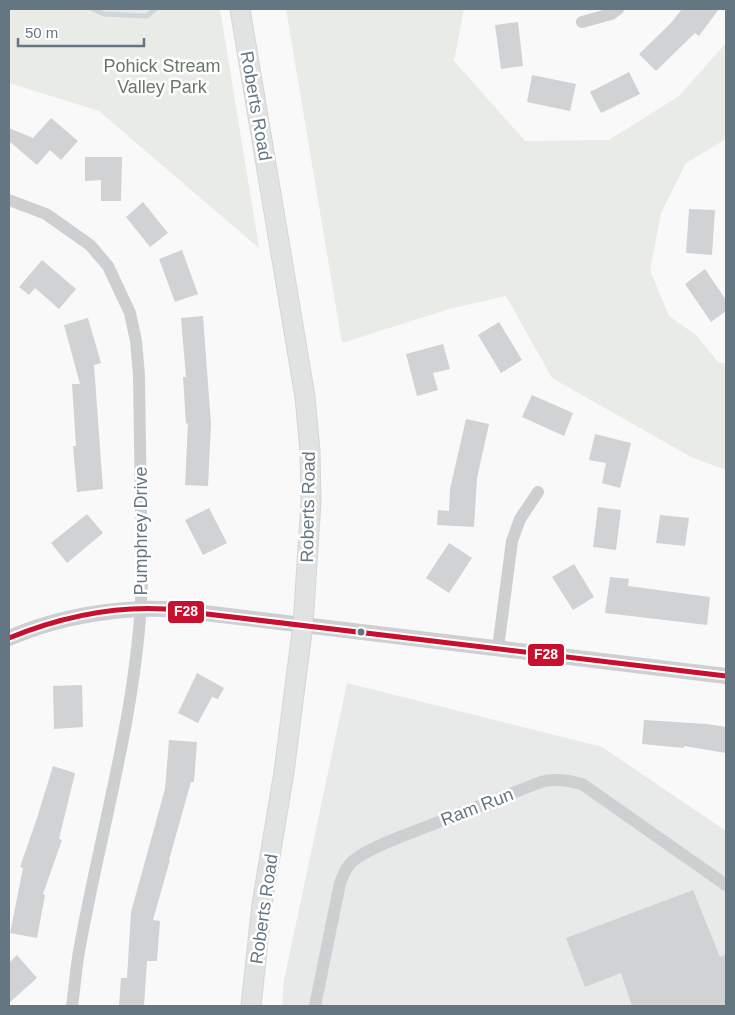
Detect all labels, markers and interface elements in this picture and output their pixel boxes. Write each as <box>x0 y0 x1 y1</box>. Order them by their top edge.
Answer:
scale bar <box>18 15 144 47</box>
text: 50 m <box>25 24 58 41</box>
street label: Roberts Road <box>237 50 275 162</box>
park label: Pohick Stream Valley Park <box>103 56 221 97</box>
street label: Roberts Road <box>297 451 319 563</box>
street label: Pumphrey Drive <box>131 466 151 596</box>
line badge: F28 <box>167 600 205 624</box>
text: F28 <box>174 603 198 619</box>
unlabelled marker <box>356 627 366 637</box>
line badge: F28 <box>527 643 565 667</box>
text: F28 <box>534 646 558 662</box>
street label: Ram Run <box>438 784 516 830</box>
street label: Roberts Road <box>246 853 282 965</box>

